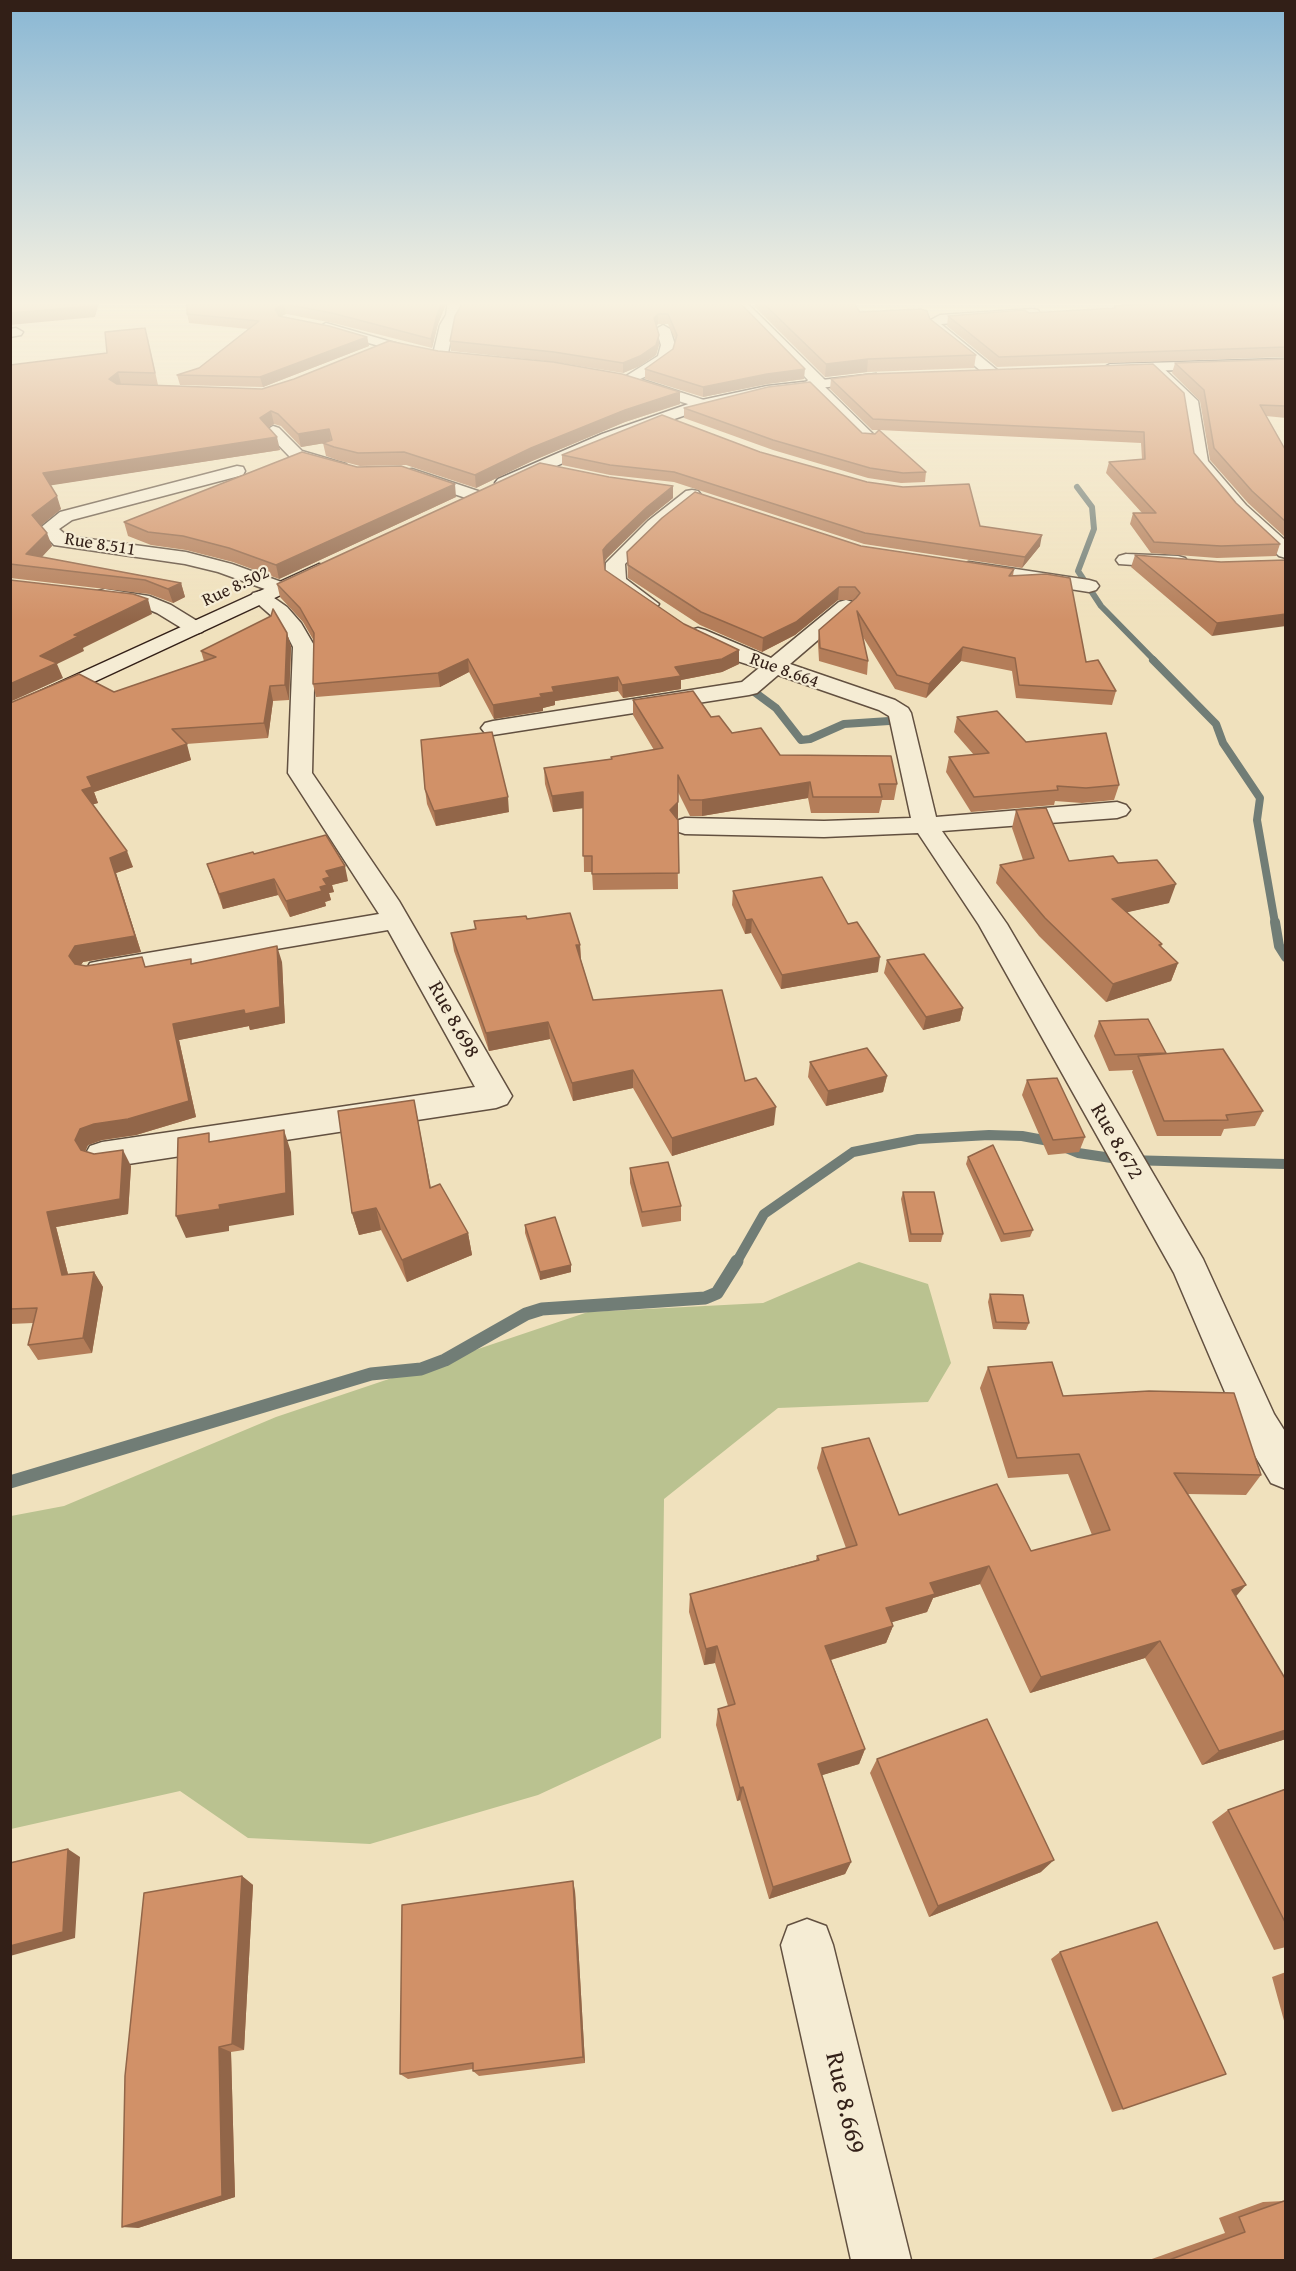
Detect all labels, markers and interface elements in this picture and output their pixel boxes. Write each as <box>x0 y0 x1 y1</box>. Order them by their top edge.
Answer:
street label: Rue 8.511 <box>63 529 137 561</box>
street label: Rue 8.502 <box>199 562 273 612</box>
street label: Rue 8.664 <box>747 649 821 693</box>
street label: Rue 8.698 <box>422 977 484 1063</box>
street label: Rue 8.672 <box>1084 1100 1148 1184</box>
street label: Rue 8.669 <box>817 2049 871 2157</box>

